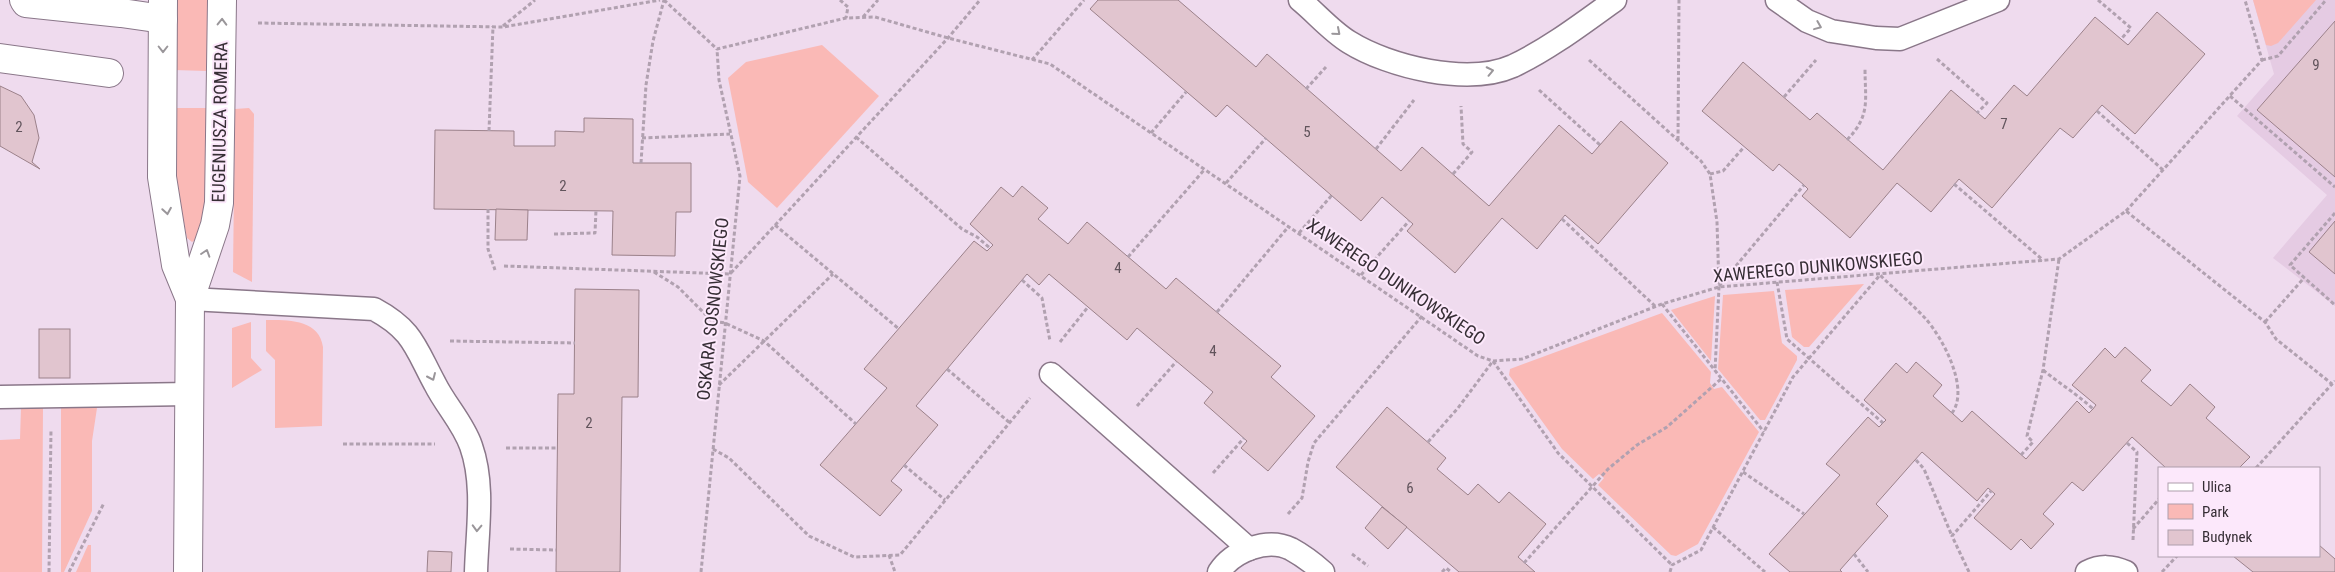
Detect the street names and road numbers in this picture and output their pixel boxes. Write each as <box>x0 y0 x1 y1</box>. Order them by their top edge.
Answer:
street label: EUGENIUSZA ROMERA <box>208 41 231 202</box>
street label: XAWEREGO DUNIKOWSKIEGO <box>1303 214 1489 349</box>
street label: OSKARA SOSNOWSKIEGO <box>692 217 733 401</box>
street label: XAWEREGO DUNIKOWSKIEGO <box>1712 247 1924 286</box>

